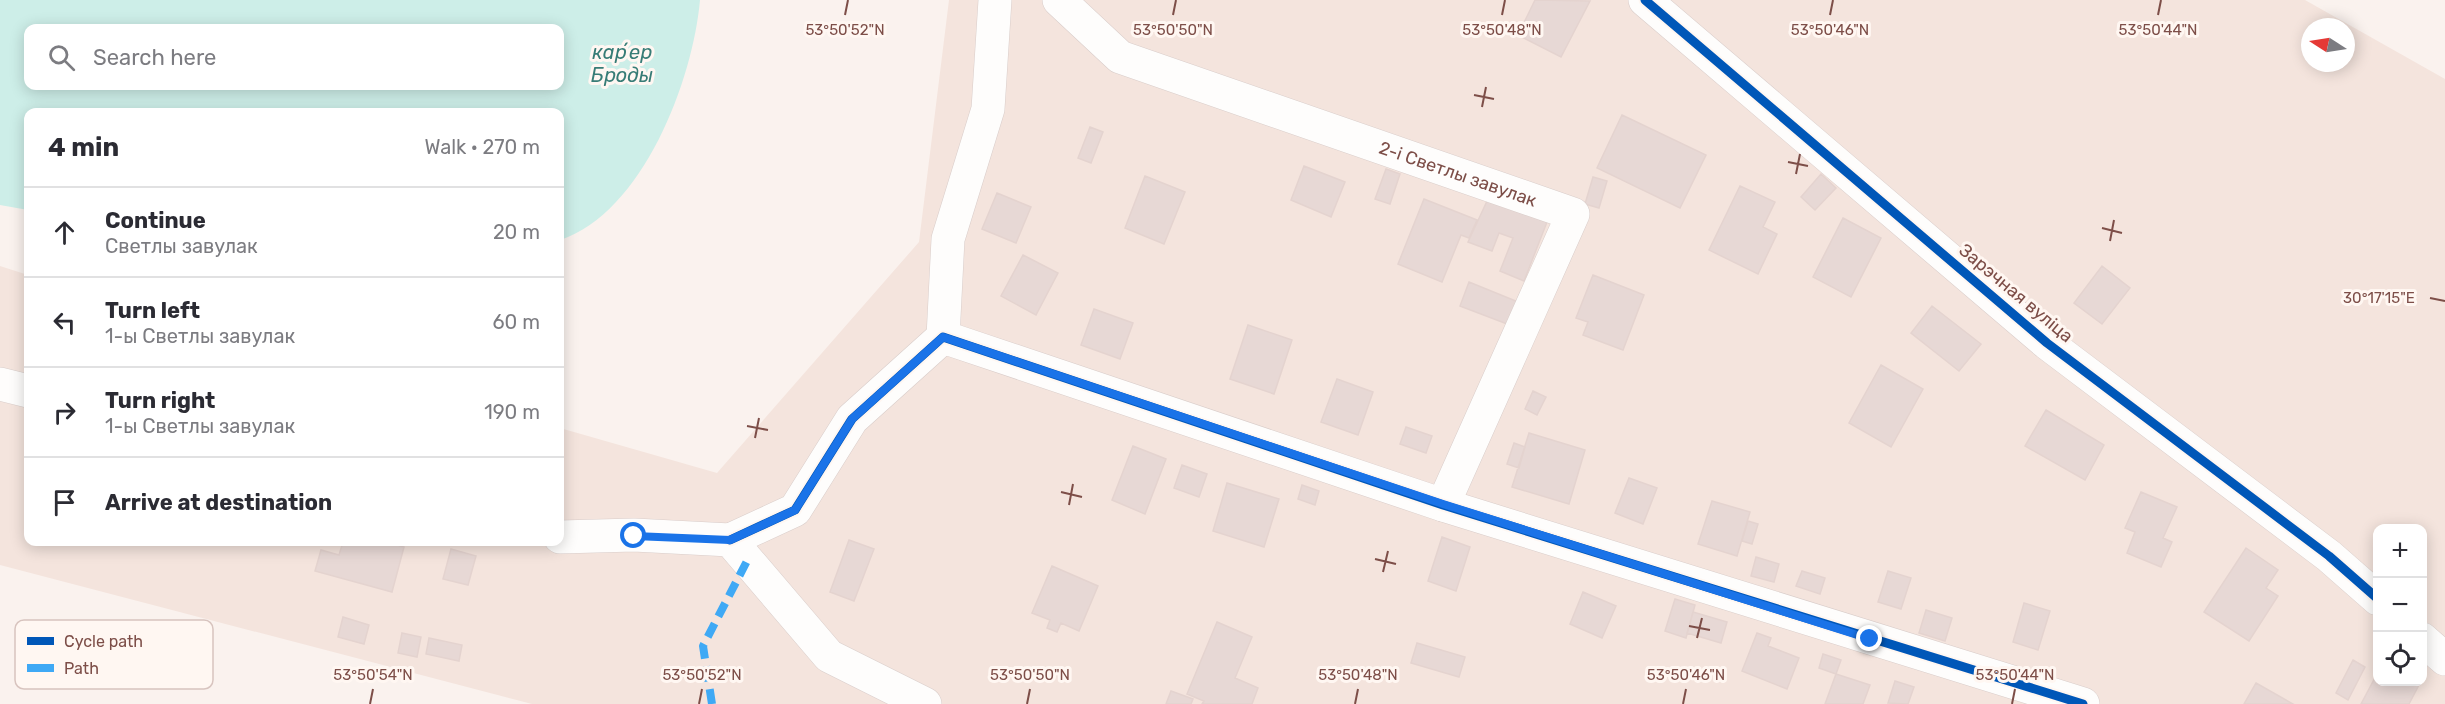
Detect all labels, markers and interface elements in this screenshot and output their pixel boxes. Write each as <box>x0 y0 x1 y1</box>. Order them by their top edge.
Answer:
north arrow <box>2301 18 2355 72</box>
text: 53°50'52"N <box>805 21 885 39</box>
text: 53°50'50"N <box>1133 21 1213 39</box>
text: 53°50'48"N <box>1462 21 1542 39</box>
text: 53°50'46"N <box>1791 21 1869 39</box>
text: 53°50'44"N <box>2119 21 2198 39</box>
search box <box>24 24 564 90</box>
water label: карʼер Броды <box>591 40 653 87</box>
icon: search <box>45 41 78 74</box>
text: Search here <box>93 44 216 71</box>
text: 4 min <box>48 132 119 163</box>
text: Walk · 270 m <box>425 135 540 159</box>
street label: 2-і Светлы завулак <box>1376 137 1540 212</box>
text: Continue <box>105 207 206 234</box>
icon: ahead <box>48 216 81 249</box>
text: 20 m <box>493 220 540 244</box>
text: Светлы завулак <box>105 234 258 258</box>
street label: Зарэчная вуліца <box>1955 239 2077 347</box>
text: 30°17'15"E <box>2343 289 2415 307</box>
text: Turn left <box>105 297 200 324</box>
icon: left <box>48 306 81 339</box>
text: 60 m <box>493 310 540 334</box>
text: 1-ы Светлы завулак <box>105 324 295 348</box>
text: Turn right <box>105 387 215 414</box>
icon: right <box>48 396 81 429</box>
text: 190 m <box>484 400 540 424</box>
text: 1-ы Светлы завулак <box>105 414 295 438</box>
icon: arrive <box>48 486 81 519</box>
text: Arrive at destination <box>105 489 332 516</box>
route start <box>620 522 646 548</box>
map controls <box>2373 524 2427 686</box>
button: + <box>2373 524 2427 578</box>
button: − <box>2373 578 2427 632</box>
legend <box>15 620 213 689</box>
route end <box>1856 625 1882 651</box>
text: Cycle path <box>64 632 143 651</box>
button: locate <box>2373 632 2427 686</box>
text: Path <box>64 659 99 678</box>
text: 53°50'54"N <box>333 666 413 684</box>
text: 53°50'52"N <box>662 666 742 684</box>
text: 53°50'50"N <box>990 666 1070 684</box>
text: 53°50'48"N <box>1318 666 1398 684</box>
text: 53°50'46"N <box>1647 666 1725 684</box>
text: 53°50'44"N <box>1976 666 2055 684</box>

